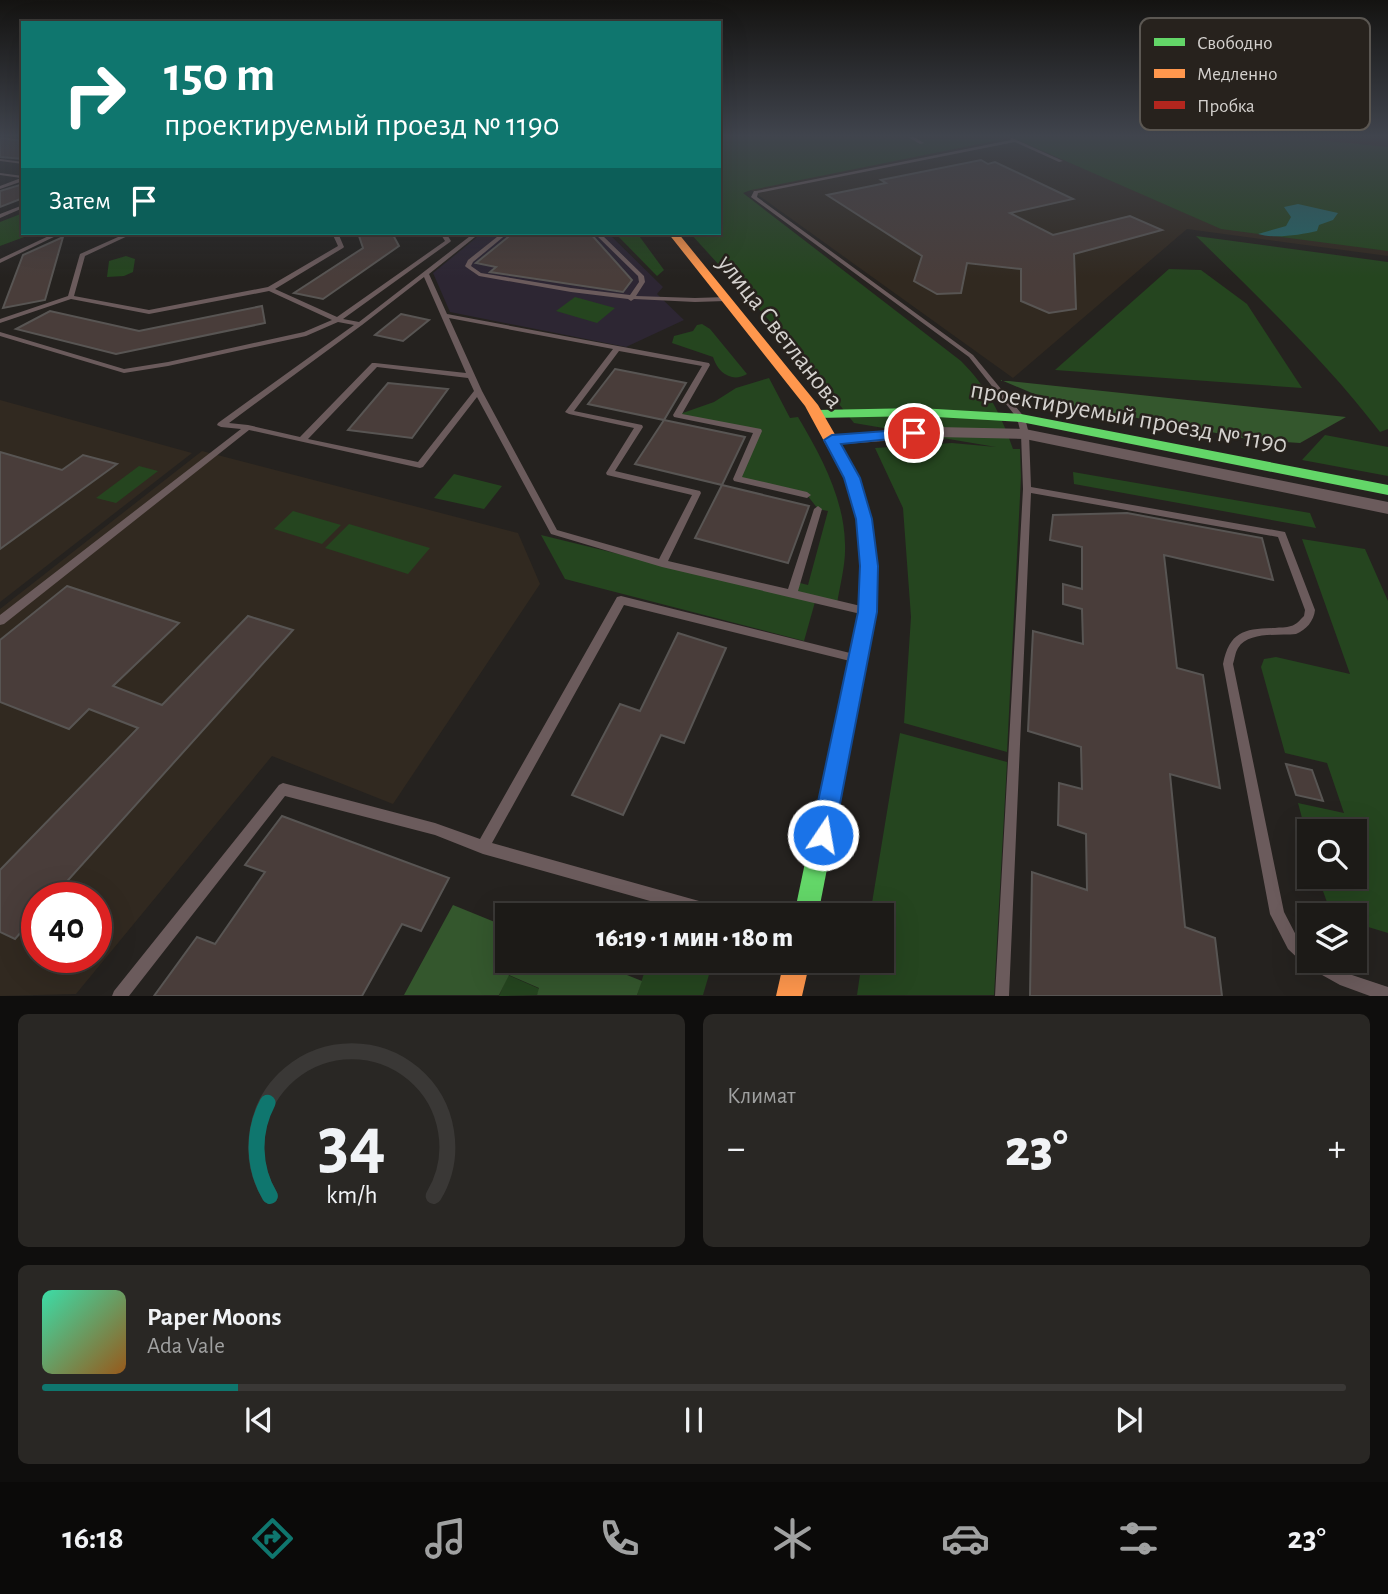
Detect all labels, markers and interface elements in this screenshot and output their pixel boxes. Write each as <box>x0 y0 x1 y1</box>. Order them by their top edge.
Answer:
legend <box>1140 18 1370 130</box>
text: Свободно <box>1197 34 1273 53</box>
icon: right <box>49 49 140 140</box>
text: 150 m <box>164 51 275 100</box>
text: Медленно <box>1197 65 1277 84</box>
text: Пробка <box>1197 97 1255 116</box>
text: проектируемый проезд № 1190 <box>164 109 560 141</box>
icon: arrive <box>125 182 163 220</box>
text: Затем <box>49 188 111 214</box>
street label: улица Светланова <box>712 249 848 413</box>
street label: проектируемый проезд № 1190 <box>968 376 1289 458</box>
pin <box>884 403 944 463</box>
icon: arrive <box>895 414 933 452</box>
position arrow <box>786 798 860 872</box>
map controls <box>1297 819 1367 973</box>
button: search <box>1297 819 1367 889</box>
speed limit sign: 40 <box>21 882 112 973</box>
button: layers <box>1297 903 1367 973</box>
text: 16:19 · 1 мин · 180 m <box>596 925 793 951</box>
text: Климат <box>727 1085 796 1108</box>
text: 34 <box>318 1109 386 1182</box>
text: 23° <box>1005 1123 1068 1175</box>
text: − <box>727 1130 745 1168</box>
text: + <box>1328 1130 1346 1168</box>
text: km/h <box>326 1183 377 1208</box>
text: Paper Moons <box>147 1304 282 1330</box>
text: Ada Vale <box>147 1335 225 1358</box>
icon: previous <box>240 1401 278 1439</box>
icon: pause <box>675 1401 713 1439</box>
icon: next <box>1110 1401 1148 1439</box>
icon: directions <box>248 1514 297 1563</box>
icon: music <box>421 1514 470 1563</box>
icon: phone <box>595 1514 644 1563</box>
icon: climate <box>768 1514 817 1563</box>
icon: car <box>941 1514 990 1563</box>
icon: filters <box>1114 1514 1163 1563</box>
text: 16:18 <box>62 1522 124 1554</box>
text: 23° <box>1288 1522 1326 1554</box>

